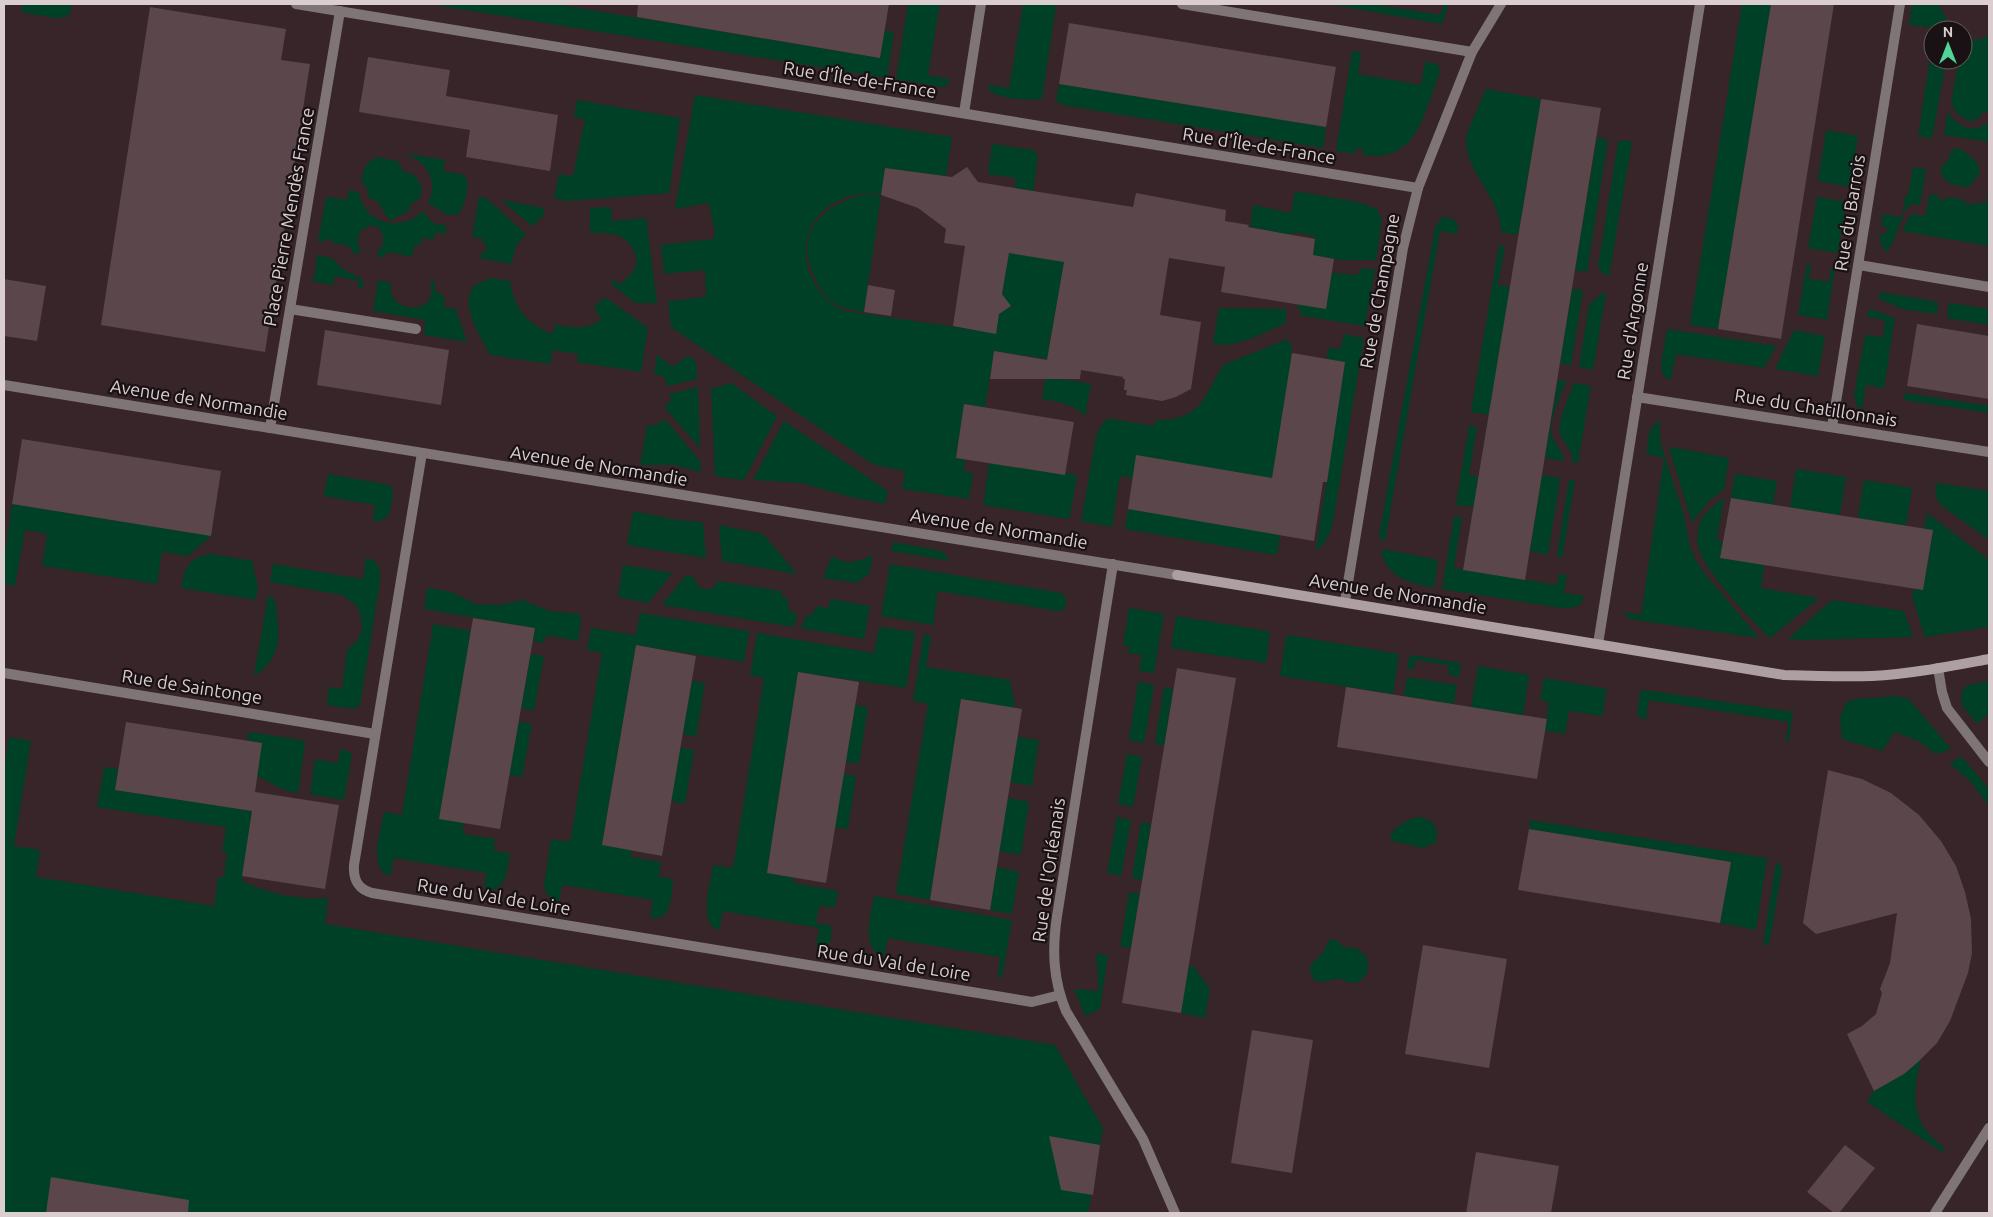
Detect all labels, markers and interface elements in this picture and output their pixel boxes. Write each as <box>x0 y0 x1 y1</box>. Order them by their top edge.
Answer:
north arrow <box>1923 20 1973 70</box>
text: N <box>1943 24 1953 40</box>
street label: Rue d'Île-de-France <box>782 56 938 101</box>
street label: Place Pierre Mendès France <box>259 106 317 328</box>
street label: Rue d'Île-de-France <box>1181 122 1337 167</box>
street label: Rue du Barrois <box>1830 153 1868 272</box>
street label: Rue de Champagne <box>1356 212 1402 370</box>
street label: Rue d'Argonne <box>1613 260 1651 381</box>
street label: Avenue de Normandie <box>109 375 289 423</box>
street label: Rue du Chatillonnais <box>1733 384 1899 430</box>
street label: Avenue de Normandie <box>509 441 689 489</box>
street label: Avenue de Normandie <box>909 504 1089 552</box>
street label: Avenue de Normandie <box>1308 569 1488 617</box>
street label: Rue de Saintonge <box>121 665 264 707</box>
street label: Rue de l'Orléanais <box>1028 796 1068 943</box>
street label: Rue du Val de Loire <box>416 874 572 918</box>
street label: Rue du Val de Loire <box>816 940 972 984</box>

